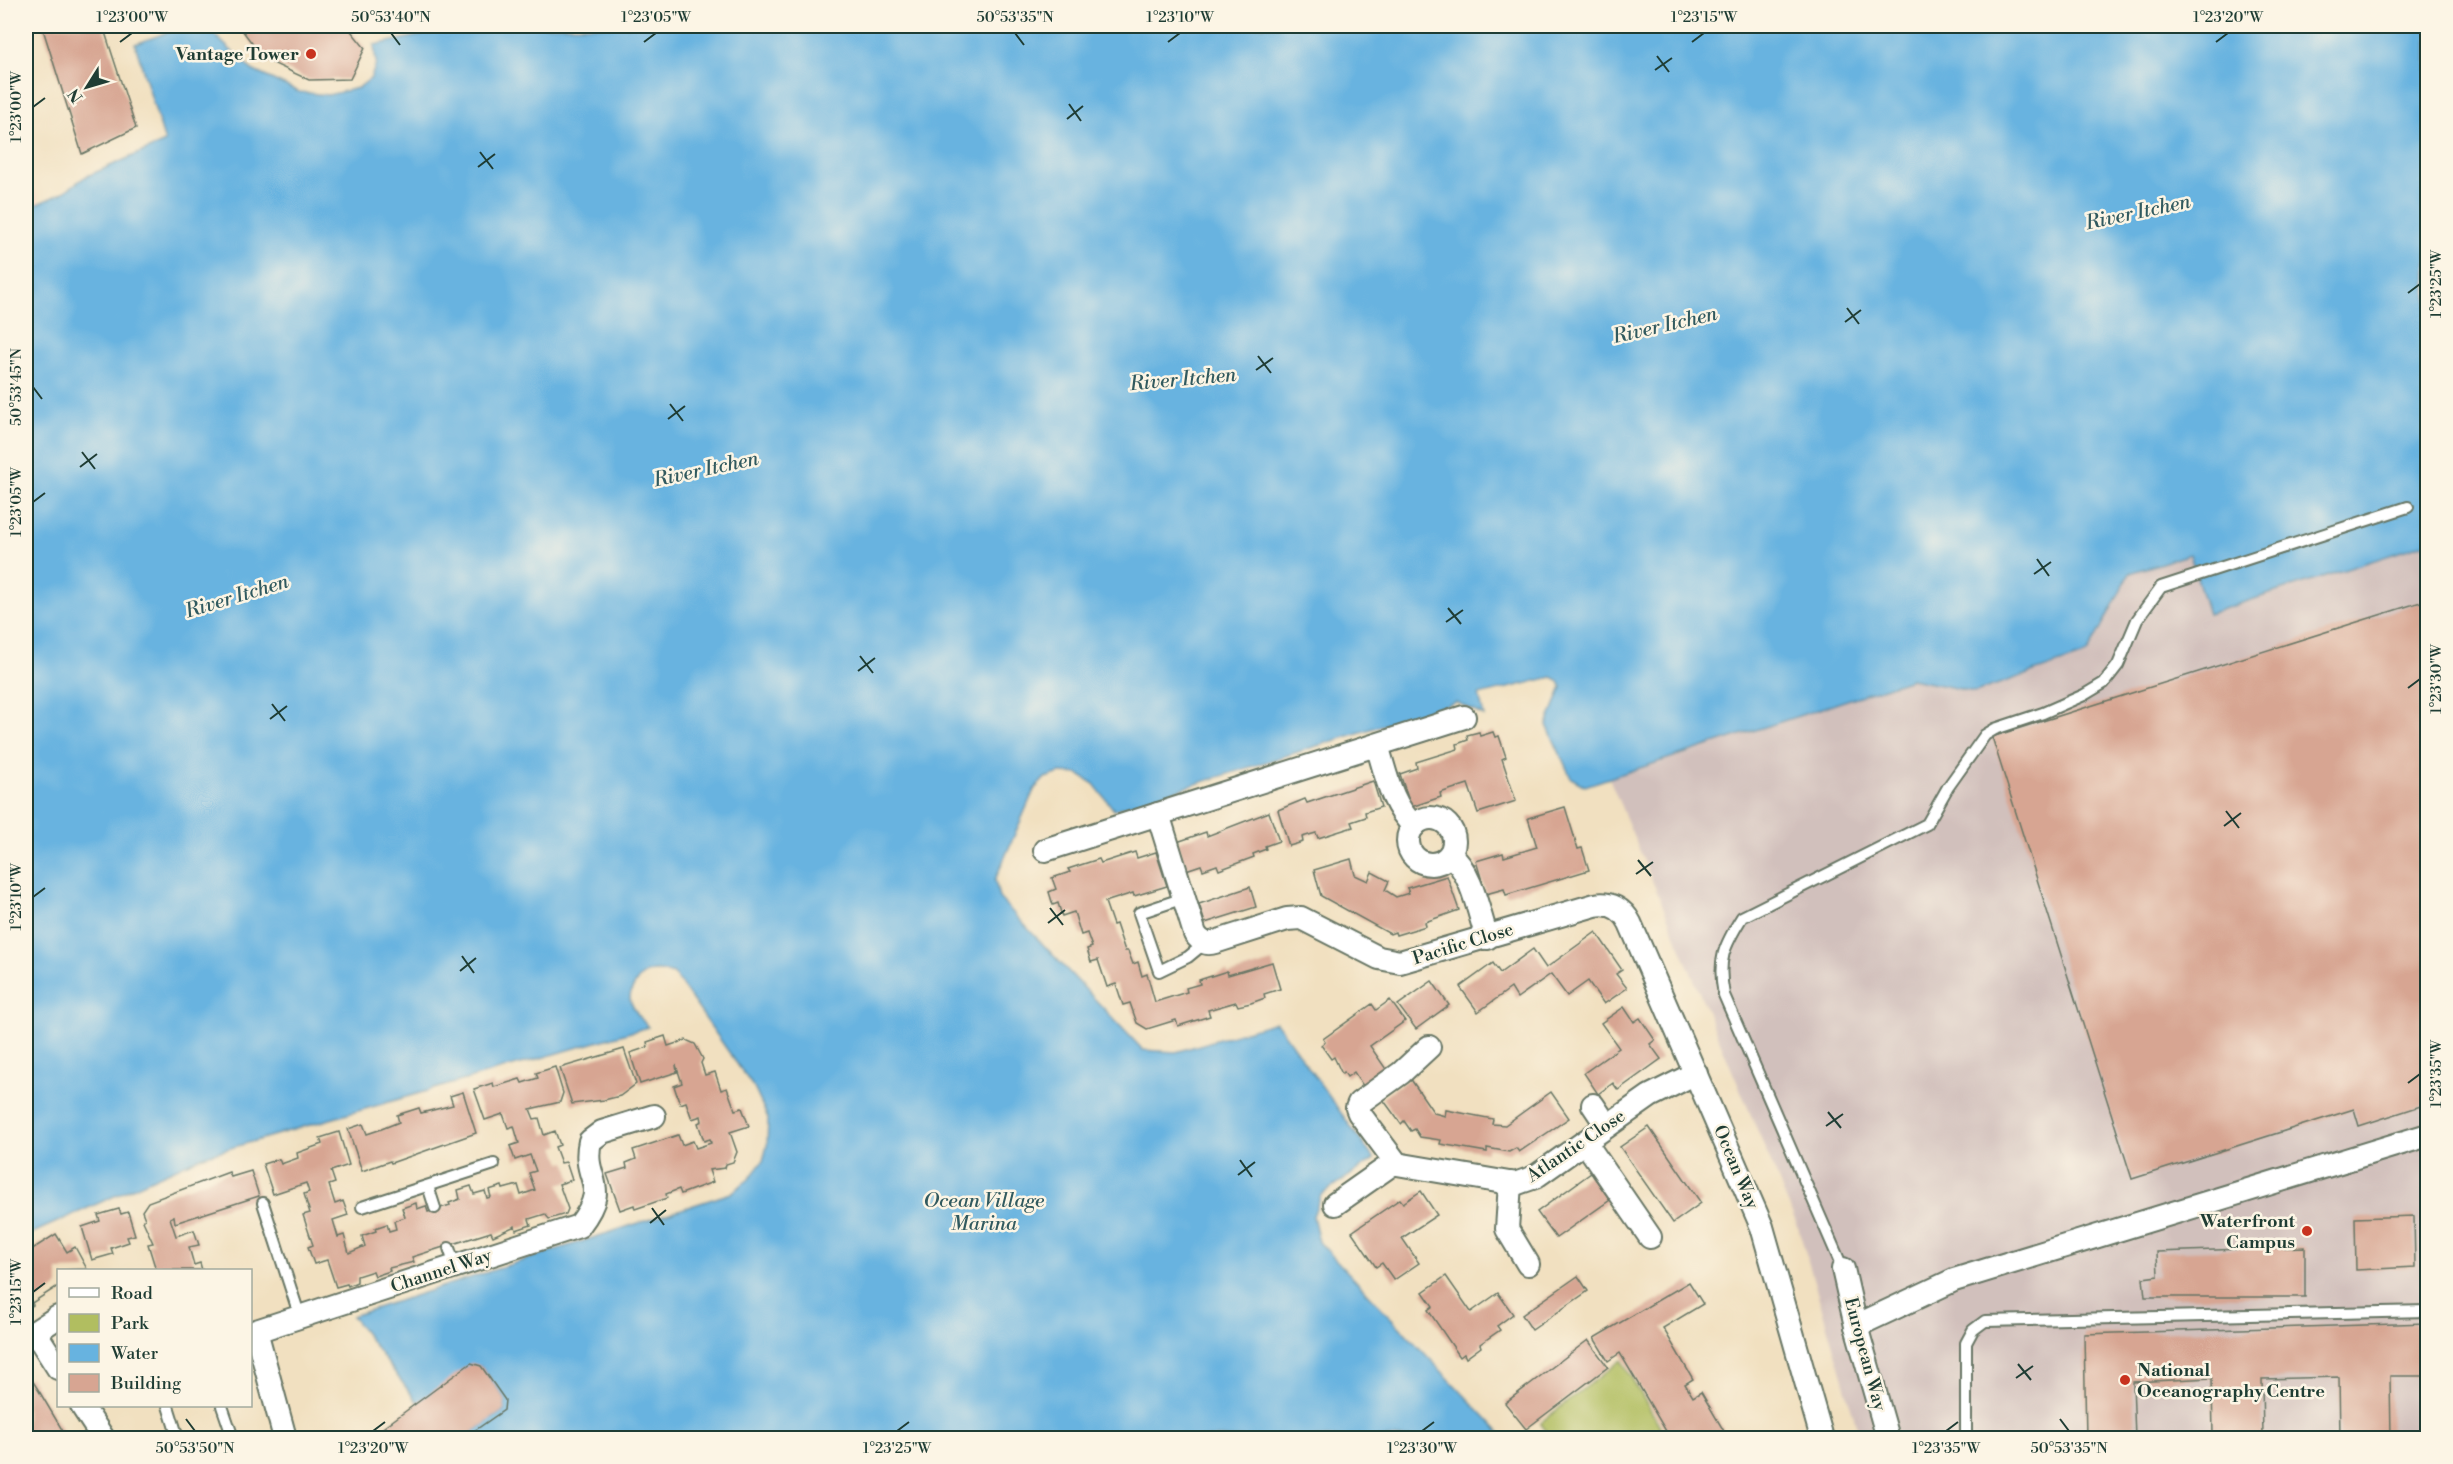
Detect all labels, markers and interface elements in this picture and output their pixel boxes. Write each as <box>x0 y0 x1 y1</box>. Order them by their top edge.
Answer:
text: 1°23'00"W <box>96 8 168 27</box>
text: 50°53'40"N <box>351 8 431 27</box>
text: 1°23'05"W <box>621 8 691 27</box>
text: 50°53'35"N <box>976 8 1054 27</box>
text: 1°23'10"W <box>1146 8 1214 27</box>
text: 1°23'15"W <box>1671 8 1738 27</box>
text: 1°23'20"W <box>2193 8 2263 27</box>
place label: Vantage Tower <box>175 43 299 66</box>
marker: Vantage Tower <box>304 47 318 61</box>
north arrow <box>57 57 117 117</box>
text: 1°23'00"W <box>7 71 26 143</box>
text: N <box>64 84 88 106</box>
water label: River Itchen <box>2082 190 2194 237</box>
text: 1°23'25"W <box>2427 249 2446 318</box>
water label: River Itchen <box>1609 302 1721 350</box>
text: 50°53'45"N <box>7 348 26 426</box>
water label: River Itchen <box>1128 363 1238 397</box>
water label: River Itchen <box>650 447 762 494</box>
text: 1°23'05"W <box>7 467 26 537</box>
water label: River Itchen <box>181 569 292 625</box>
text: 1°23'30"W <box>2427 644 2446 714</box>
text: 1°23'10"W <box>7 863 26 931</box>
street label: Pacific Close <box>1410 918 1516 970</box>
text: 1°23'35"W <box>2427 1040 2446 1108</box>
street label: Atlantic Close <box>1521 1105 1630 1188</box>
street label: Ocean Way <box>1708 1122 1764 1213</box>
water label: Ocean Village Marina <box>924 1189 1045 1237</box>
place label: Waterfront Campus <box>2199 1210 2296 1254</box>
marker: Waterfront Campus <box>2300 1224 2314 1238</box>
street label: Channel Way <box>388 1244 495 1298</box>
text: 1°23'15"W <box>7 1258 26 1325</box>
legend <box>57 1269 252 1407</box>
text: Road <box>111 1282 154 1305</box>
street label: European Way <box>1839 1295 1891 1413</box>
text: Park <box>111 1312 150 1335</box>
text: Water <box>110 1342 159 1365</box>
place label: National Oceanography Centre <box>2137 1359 2325 1403</box>
text: Building <box>110 1372 182 1395</box>
marker: National Oceanography Centre <box>2118 1373 2132 1387</box>
text: 50°53'50"N <box>156 1439 234 1458</box>
text: 1°23'20"W <box>338 1439 408 1458</box>
text: 1°23'25"W <box>863 1439 932 1458</box>
text: 1°23'30"W <box>1387 1439 1457 1458</box>
text: 1°23'35"W <box>1912 1439 1980 1458</box>
text: 50°53'35"N <box>2030 1439 2108 1458</box>

